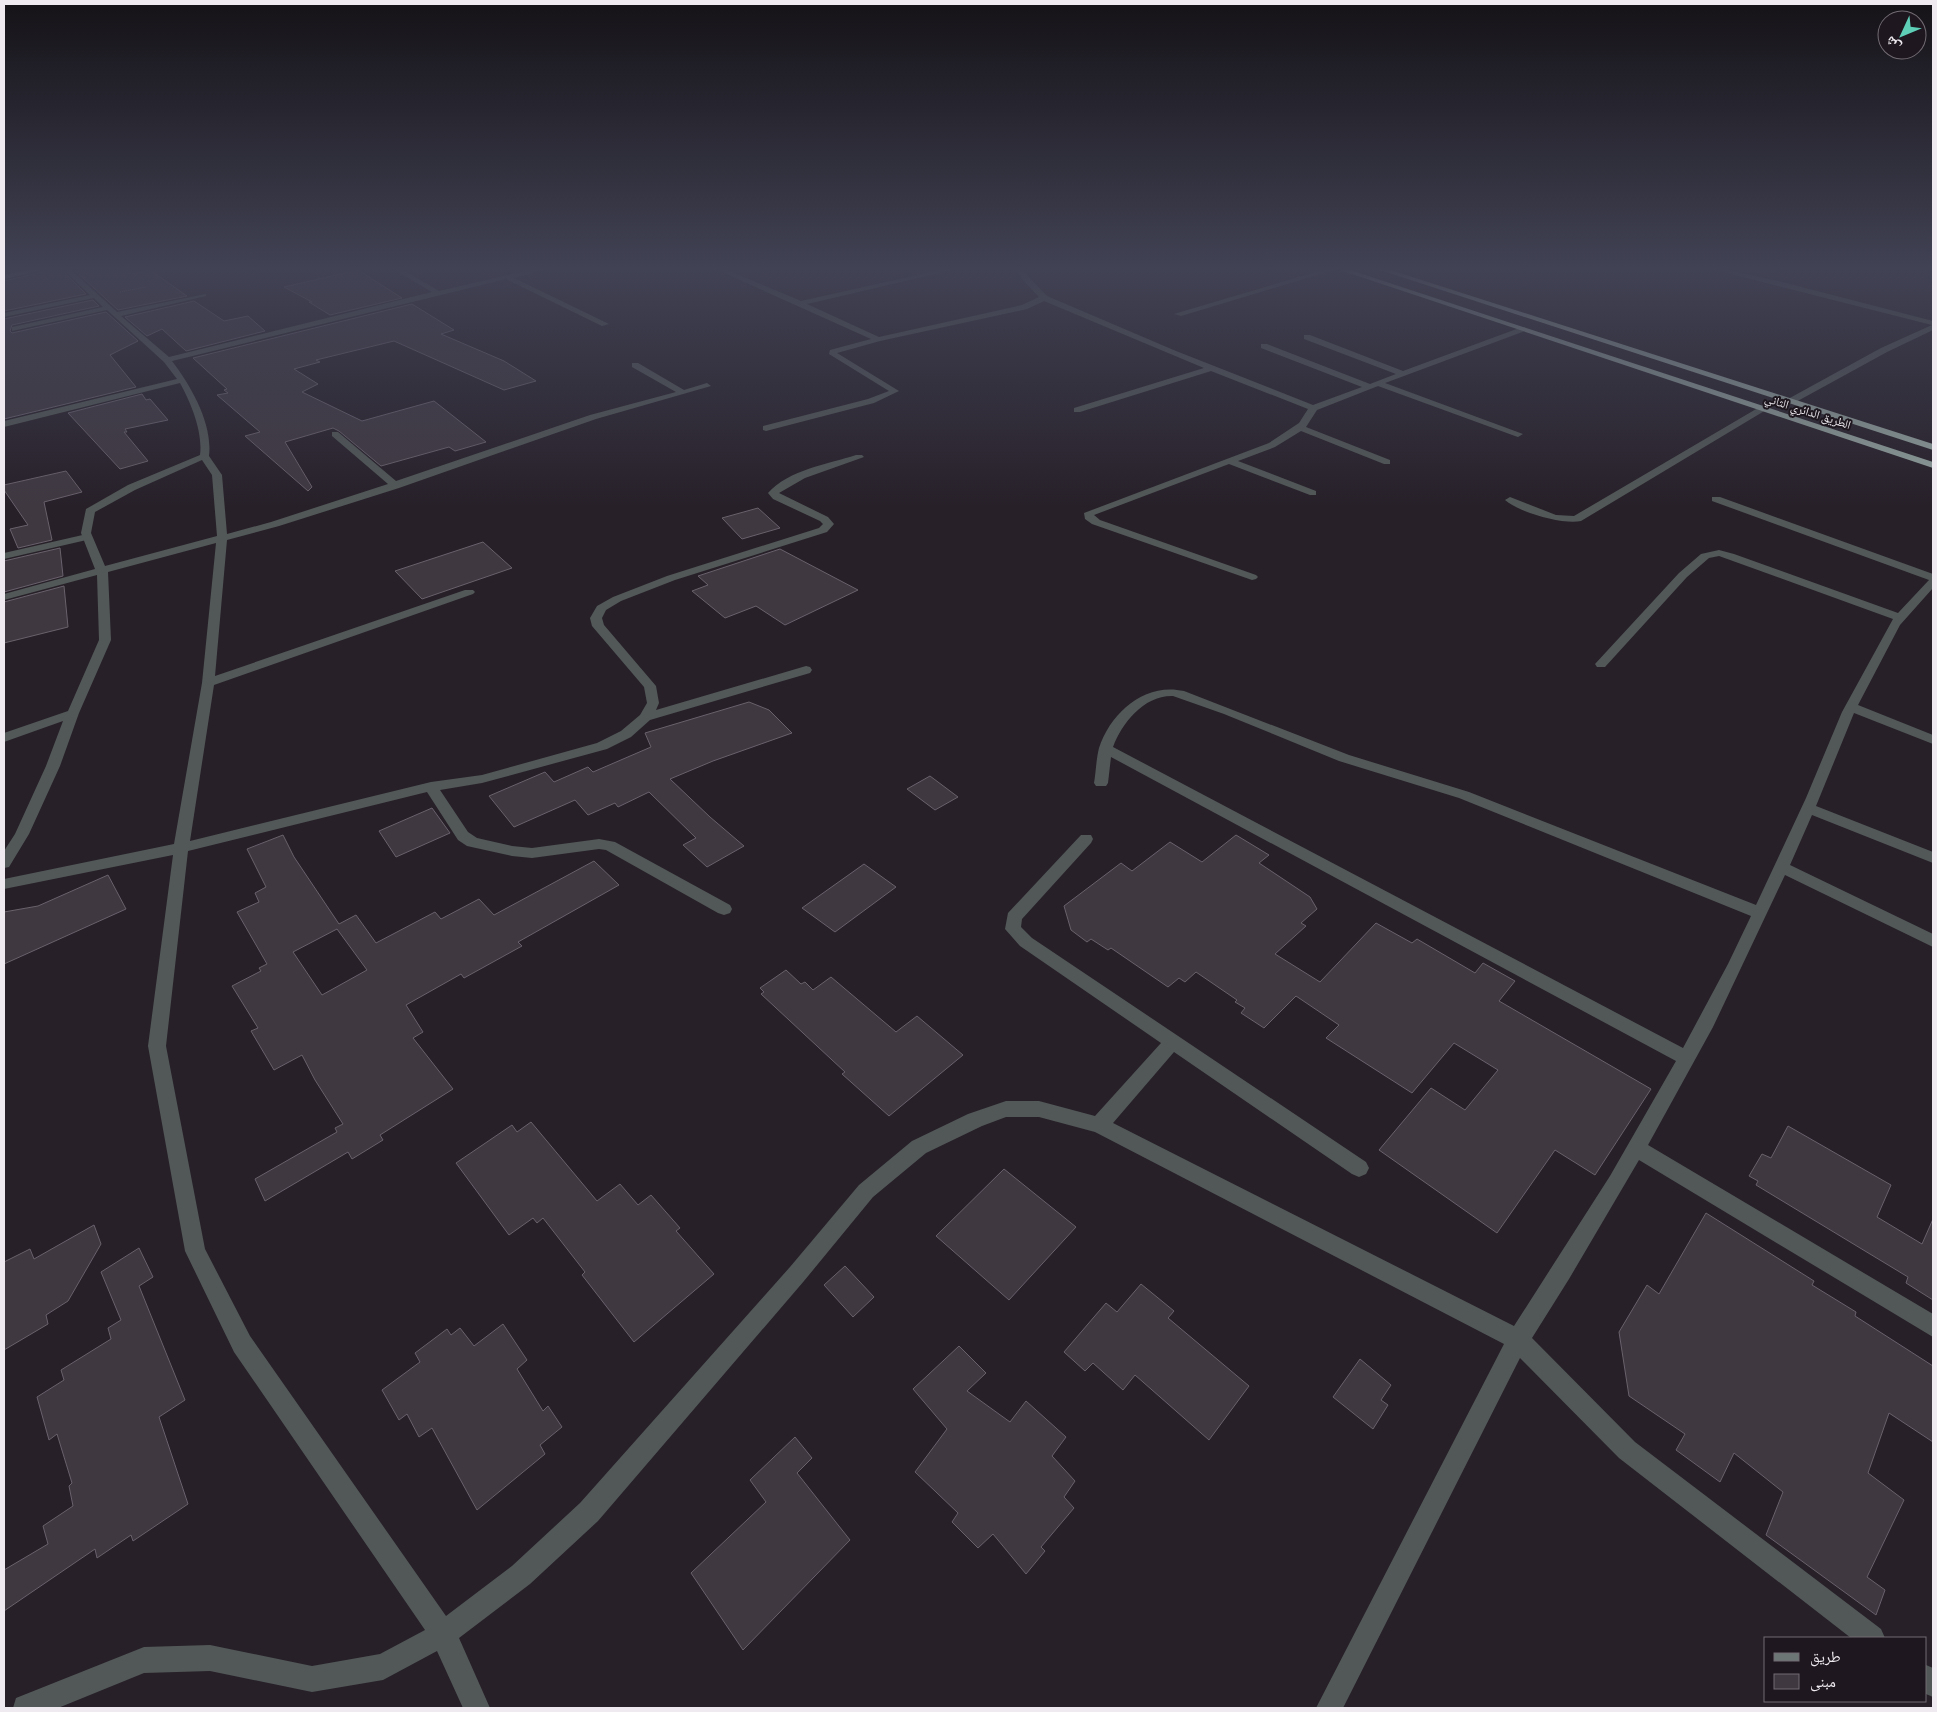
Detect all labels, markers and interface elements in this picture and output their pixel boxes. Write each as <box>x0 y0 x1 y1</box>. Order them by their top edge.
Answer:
north arrow <box>1877 10 1927 60</box>
text: ش <box>1881 32 1904 56</box>
street label: الطريق الدائري الثاني <box>1762 390 1853 435</box>
legend <box>1764 1637 1927 1702</box>
text: طريق <box>1810 1647 1841 1667</box>
text: مبنى <box>1810 1672 1836 1692</box>

